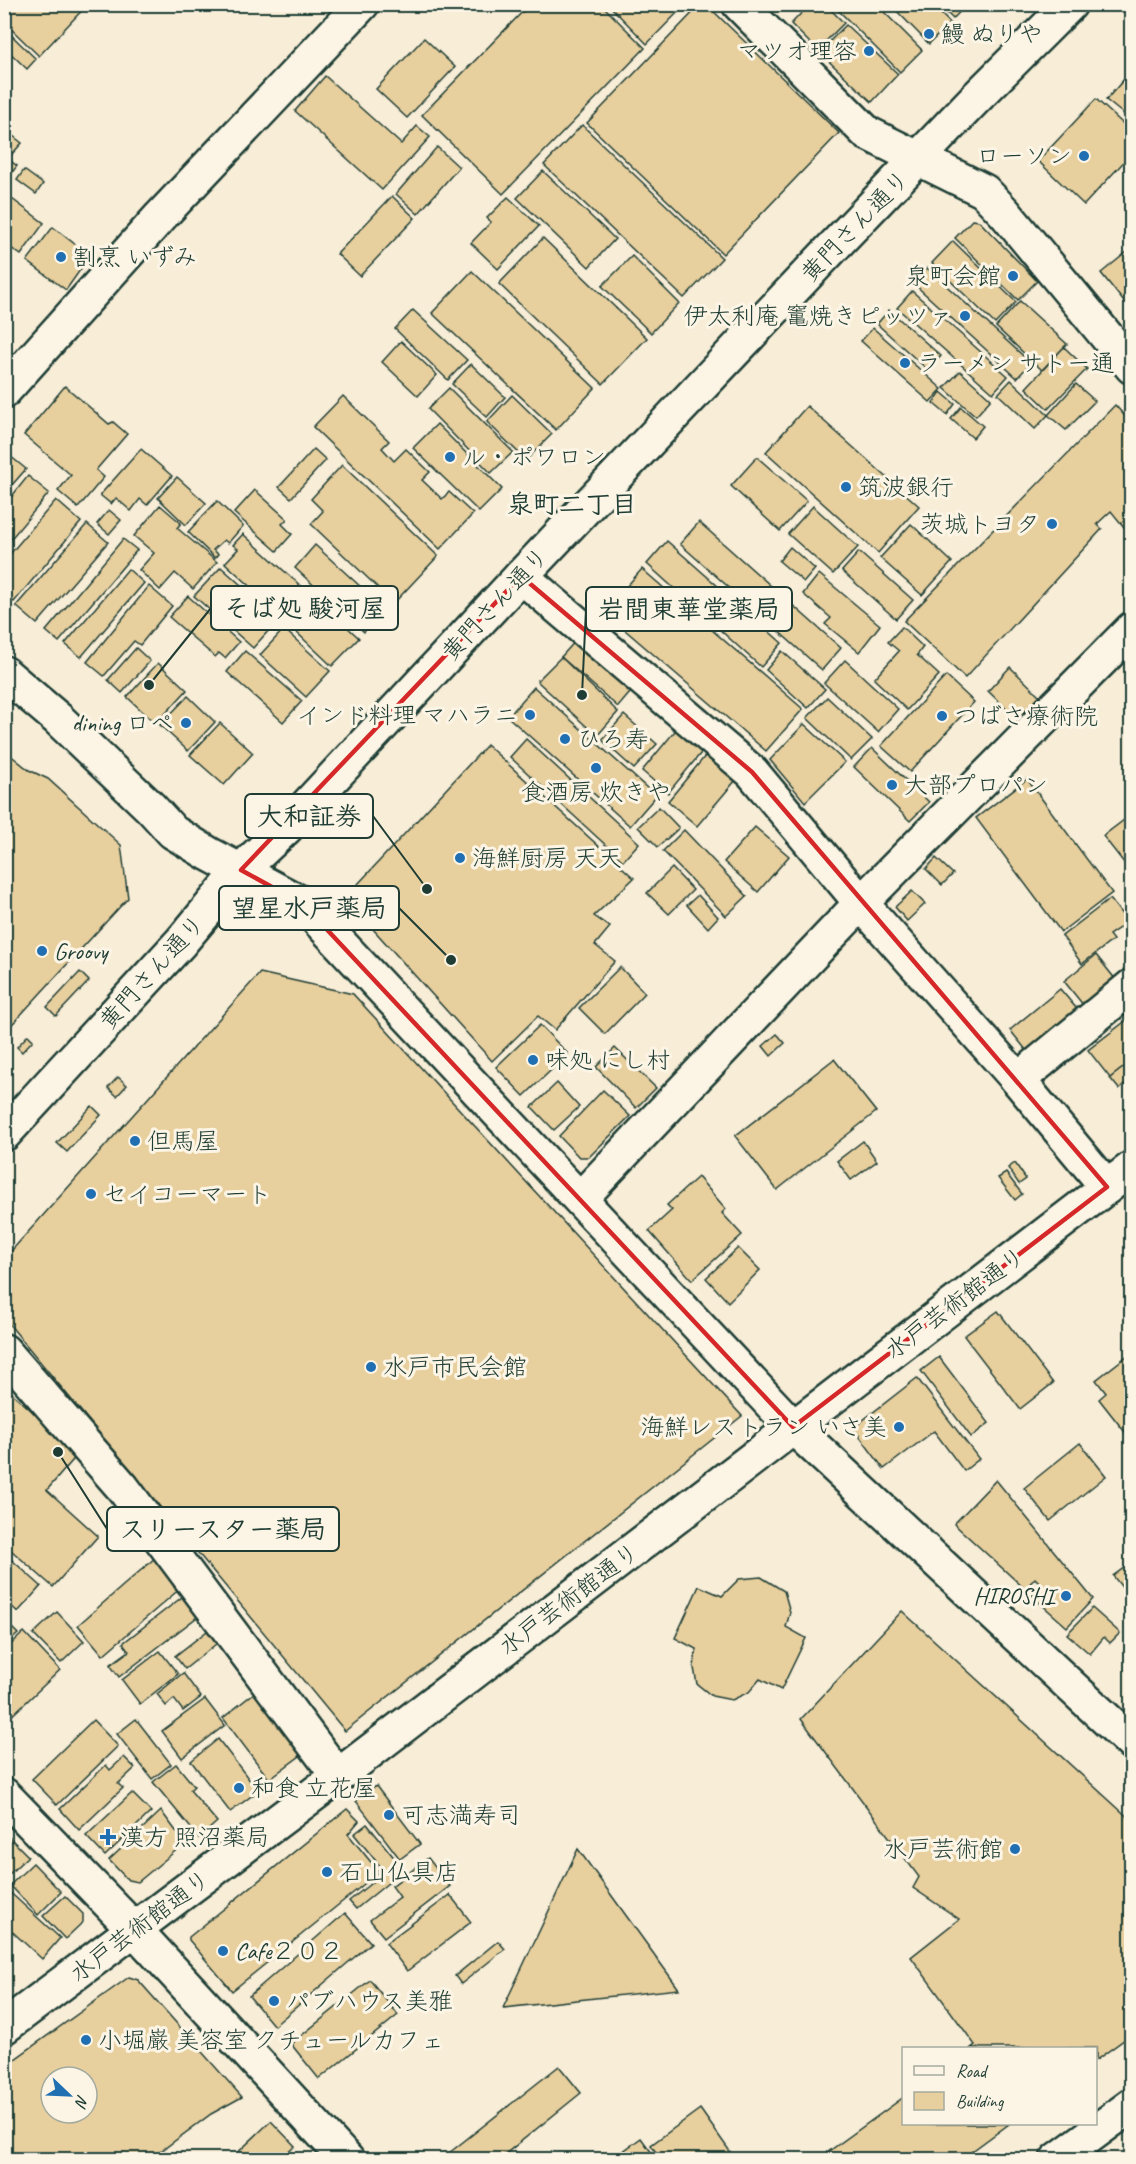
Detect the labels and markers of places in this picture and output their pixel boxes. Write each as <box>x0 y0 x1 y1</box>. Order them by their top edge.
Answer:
place label: 鰻 ぬりや <box>941 19 1043 49</box>
marker: 鰻 ぬりや <box>922 27 936 41</box>
place label: マツオ理容 <box>737 36 857 66</box>
marker: マツオ理容 <box>862 44 876 58</box>
place label: ローソン <box>976 141 1072 171</box>
marker: ローソン <box>1077 149 1091 163</box>
place label: 割烹 いずみ <box>73 242 197 272</box>
marker: 割烹 いずみ <box>54 250 68 264</box>
place label: 泉町会館 <box>905 261 1001 291</box>
marker: 泉町会館 <box>1006 269 1020 283</box>
place label: 伊太利庵 竃焼きピッツァ <box>683 301 953 331</box>
marker: 伊太利庵 竃焼きピッツァ <box>958 309 972 323</box>
place label: ラーメン サトー通 <box>917 348 1115 378</box>
marker: ラーメン サトー通 <box>898 356 912 370</box>
place label: ル・ポワロン <box>462 442 606 472</box>
marker: ル・ポワロン <box>443 450 457 464</box>
place label: 筑波銀行 <box>858 472 954 502</box>
marker: 筑波銀行 <box>839 480 853 494</box>
place label: 茨城トヨタ <box>920 509 1040 539</box>
marker: 茨城トヨタ <box>1045 517 1059 531</box>
callout: そば処 駿河屋 <box>211 586 398 630</box>
callout: 岩間東華堂薬局 <box>586 587 792 631</box>
place label: インド料理 マハラニ <box>296 700 518 730</box>
place label: つばさ療術院 <box>954 701 1098 731</box>
place label: dining ロペ <box>72 708 174 738</box>
marker: インド料理 マハラニ <box>523 708 537 722</box>
marker: つばさ療術院 <box>935 709 949 723</box>
marker: dining ロペ <box>179 716 193 730</box>
place label: ひろ寿 <box>577 724 649 754</box>
marker: ひろ寿 <box>558 732 572 746</box>
marker: 食酒房 炊きや <box>589 761 603 775</box>
place label: 大部プロパン <box>904 770 1048 800</box>
place label: 食酒房 炊きや <box>521 777 671 807</box>
marker: 大部プロパン <box>885 778 899 792</box>
callout: 大和証券 <box>245 794 373 838</box>
place label: 海鮮厨房 天天 <box>472 843 622 873</box>
marker: 海鮮厨房 天天 <box>453 851 467 865</box>
callout: 望星水戸薬局 <box>219 886 399 930</box>
place label: Groovy <box>54 936 109 966</box>
marker: Groovy <box>35 944 49 958</box>
place label: 味処 にし村 <box>545 1045 671 1075</box>
marker: 味処 にし村 <box>526 1053 540 1067</box>
place label: 但馬屋 <box>147 1126 219 1156</box>
marker: 但馬屋 <box>128 1134 142 1148</box>
place label: セイコーマート <box>103 1179 271 1209</box>
marker: セイコーマート <box>84 1187 98 1201</box>
place label: 水戸市民会館 <box>383 1352 527 1382</box>
marker: 水戸市民会館 <box>364 1360 378 1374</box>
place label: 海鮮レストラン いさ美 <box>640 1412 887 1442</box>
marker: 海鮮レストラン いさ美 <box>892 1420 906 1434</box>
callout: スリースター薬局 <box>107 1507 339 1551</box>
place label: HIROSHI <box>973 1581 1058 1611</box>
marker: HIROSHI <box>1059 1589 1073 1603</box>
place label: 和食 立花屋 <box>251 1773 377 1803</box>
marker: 和食 立花屋 <box>232 1781 246 1795</box>
place label: 可志満寿司 <box>401 1800 521 1830</box>
marker: 可志満寿司 <box>382 1808 396 1822</box>
place label: 漢方 照沼薬局 <box>120 1822 270 1852</box>
marker: 漢方 照沼薬局 <box>101 1830 115 1844</box>
place label: 水戸芸術館 <box>883 1834 1003 1864</box>
marker: 水戸芸術館 <box>1008 1842 1022 1856</box>
place label: 石山仏具店 <box>339 1857 459 1887</box>
marker: 石山仏具店 <box>320 1865 334 1879</box>
place label: Cafe２０２ <box>235 1936 344 1966</box>
marker: Cafe２０２ <box>216 1944 230 1958</box>
place label: パブハウス美雅 <box>286 1986 453 2016</box>
marker: パブハウス美雅 <box>267 1994 281 2008</box>
place label: 小堀巌 美容室 クチュールカフェ <box>98 2025 444 2055</box>
marker: 小堀巌 美容室 クチュールカフェ <box>79 2033 93 2047</box>

